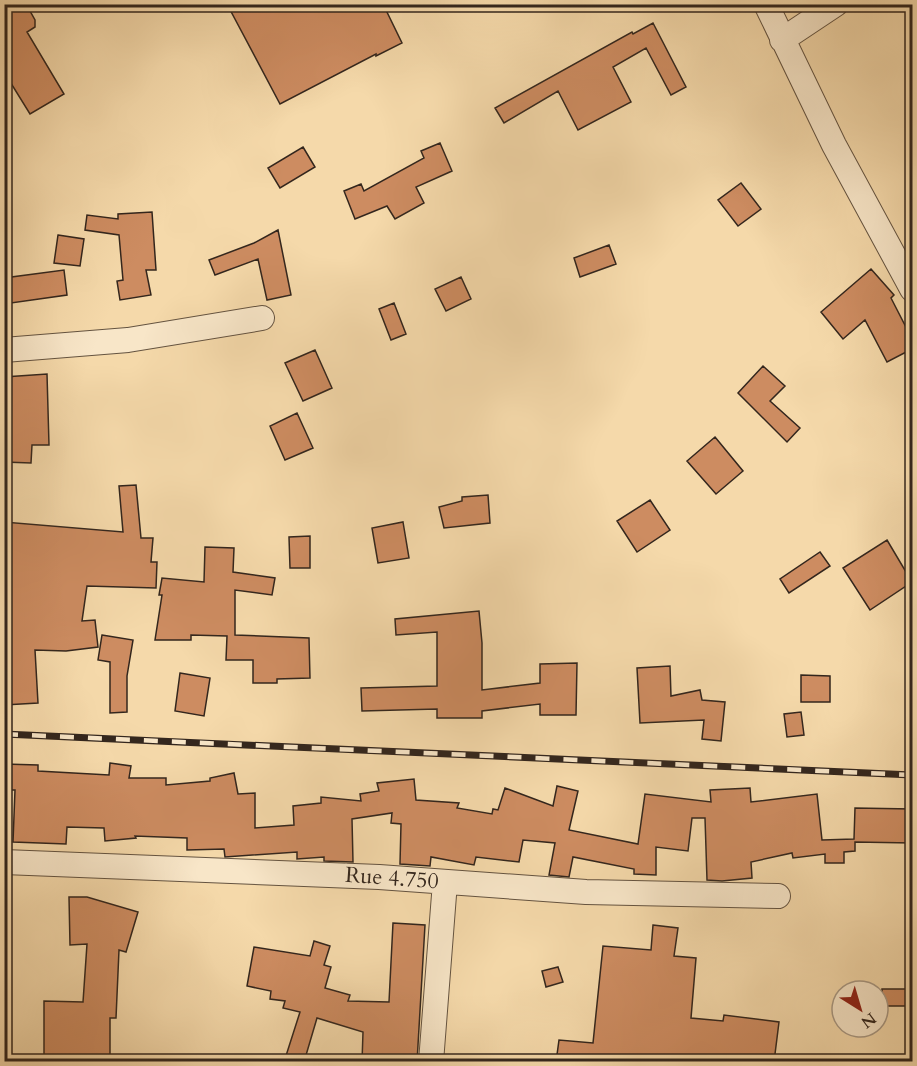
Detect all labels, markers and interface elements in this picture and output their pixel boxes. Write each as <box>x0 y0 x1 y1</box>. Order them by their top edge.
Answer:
street label: Rue 4.750 <box>344 860 440 896</box>
north arrow <box>830 979 890 1039</box>
text: N <box>856 1007 881 1033</box>

